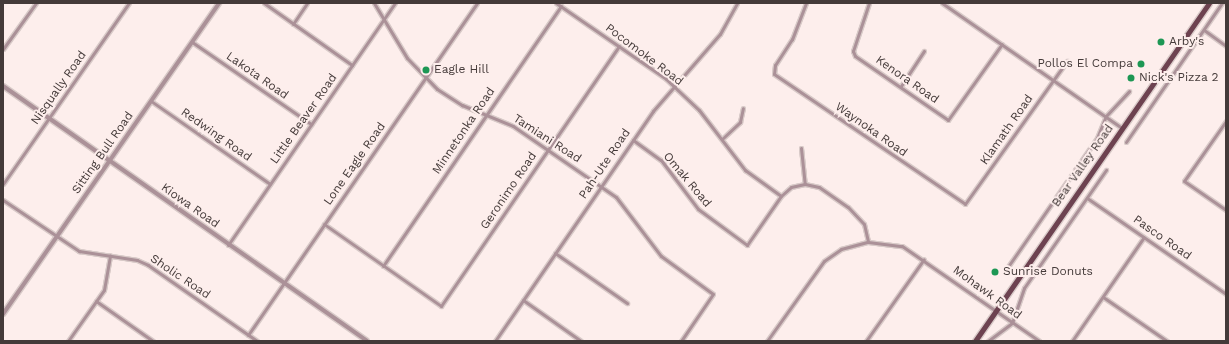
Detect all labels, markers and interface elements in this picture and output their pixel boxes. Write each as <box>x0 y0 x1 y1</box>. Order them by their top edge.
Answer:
street label: Pocomoke Road <box>602 21 686 89</box>
place label: Arby's <box>1169 35 1204 49</box>
marker: Arby's <box>1156 37 1166 47</box>
street label: Nisqually Road <box>28 48 90 128</box>
street label: Lakota Road <box>223 49 291 103</box>
street label: Kenora Road <box>873 53 941 107</box>
place label: Pollos El Compa <box>1037 57 1133 71</box>
marker: Pollos El Compa <box>1136 59 1146 69</box>
place label: Eagle Hill <box>434 63 489 77</box>
marker: Eagle Hill <box>421 65 431 75</box>
street label: Little Beaver Road <box>267 71 341 167</box>
place label: Nick's Pizza 2 <box>1139 71 1219 85</box>
marker: Nick's Pizza 2 <box>1126 73 1136 83</box>
street label: Minnetonka Road <box>430 85 498 177</box>
street label: Klamath Road <box>978 92 1036 168</box>
street label: Waynoka Road <box>832 100 910 160</box>
street label: Redwing Road <box>178 105 254 165</box>
street label: Sitting Bull Road <box>69 109 137 197</box>
street label: Tamiani Road <box>510 112 584 166</box>
street label: Lone Eagle Road <box>321 120 389 208</box>
street label: Bear Valley Road <box>1049 122 1117 210</box>
street label: Pah-Ute Road <box>576 126 634 202</box>
street label: Geronimo Road <box>478 150 540 232</box>
street label: Omak Road <box>660 150 714 210</box>
street label: Kiowa Road <box>158 181 222 231</box>
street label: Pasco Road <box>1130 213 1194 263</box>
street label: Sholic Road <box>147 252 213 302</box>
street label: Mohawk Road <box>950 263 1024 323</box>
place label: Sunrise Donuts <box>1003 265 1093 279</box>
marker: Sunrise Donuts <box>990 267 1000 277</box>

